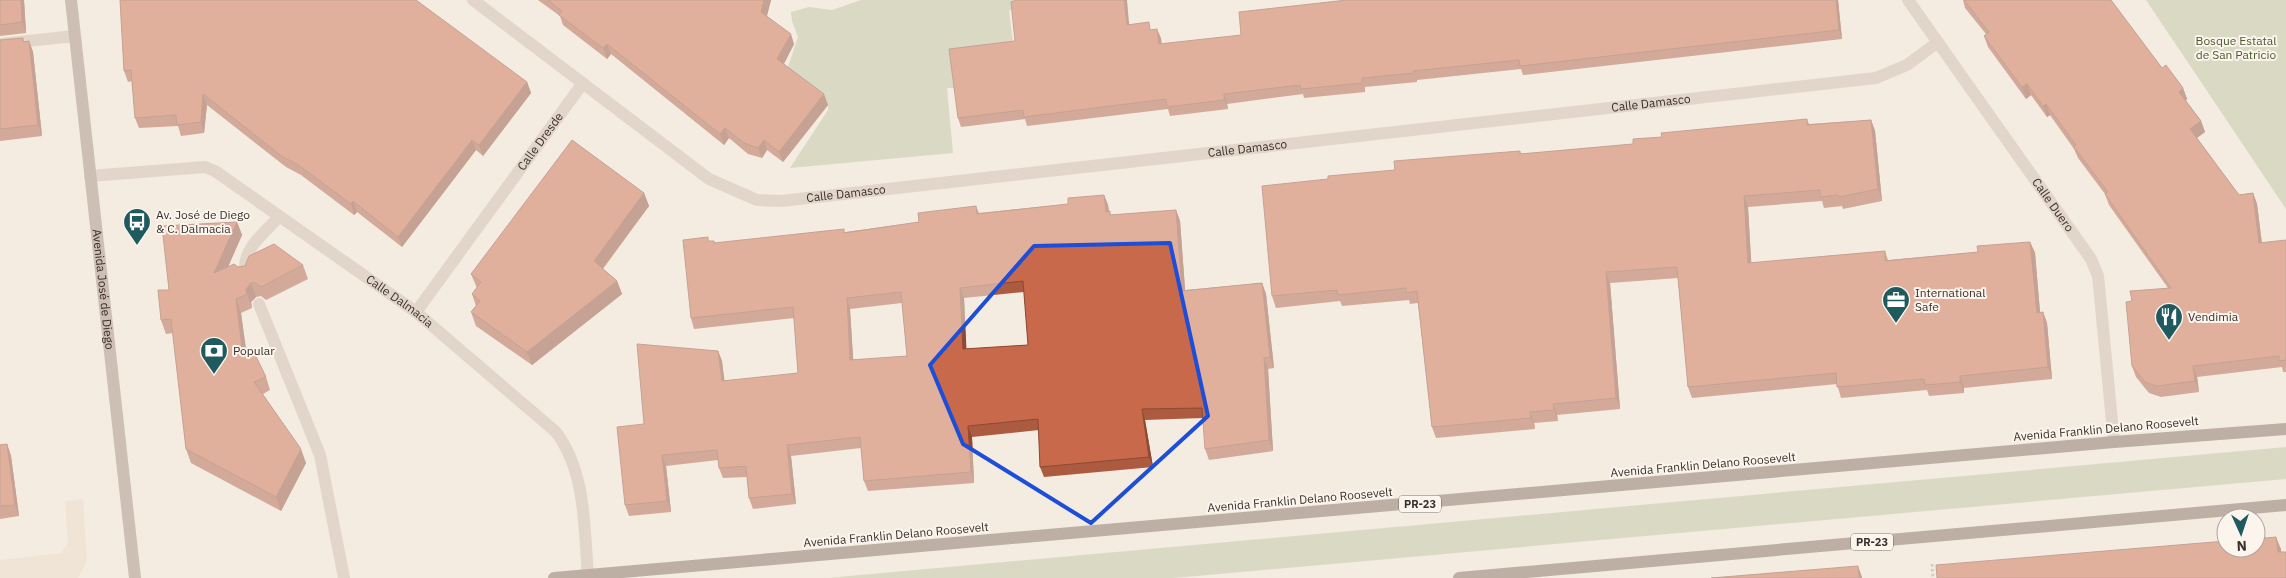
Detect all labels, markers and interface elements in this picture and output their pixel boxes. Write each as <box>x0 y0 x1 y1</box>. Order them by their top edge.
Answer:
park label: Bosque Estatal de San Patricio <box>2196 33 2276 62</box>
street label: Calle Damasco <box>1610 91 1692 115</box>
street label: Calle Dresde <box>514 109 566 173</box>
street label: Calle Damasco <box>1207 136 1288 160</box>
street label: Calle Duero <box>2029 175 2078 235</box>
street label: Calle Damasco <box>805 181 887 205</box>
bus stop icon: Av. José de Diego & C. Dalmacia <box>122 207 152 246</box>
place label: Av. José de Diego & C. Dalmacia <box>156 207 250 236</box>
street label: Avenida José de Diego <box>89 228 118 350</box>
street label: Calle Dalmacia <box>363 271 437 331</box>
office icon: International Safe <box>1881 285 1911 324</box>
place label: International Safe <box>1915 285 1985 314</box>
restaurant icon: Vendimia <box>2154 302 2184 341</box>
place label: Vendimia <box>2188 309 2239 324</box>
bank icon: Popular <box>199 336 229 375</box>
place label: Popular <box>233 343 275 358</box>
street label: Avenida Franklin Delano Roosevelt <box>2013 413 2199 444</box>
street label: Avenida Franklin Delano Roosevelt <box>1610 449 1796 480</box>
street label: Avenida Franklin Delano Roosevelt <box>1207 484 1393 515</box>
road number: PR-23 <box>1399 496 1441 512</box>
north arrow <box>2216 508 2266 558</box>
street label: Avenida Franklin Delano Roosevelt <box>803 519 989 550</box>
road number: PR-23 <box>1851 534 1893 550</box>
text: N <box>2236 537 2247 555</box>

